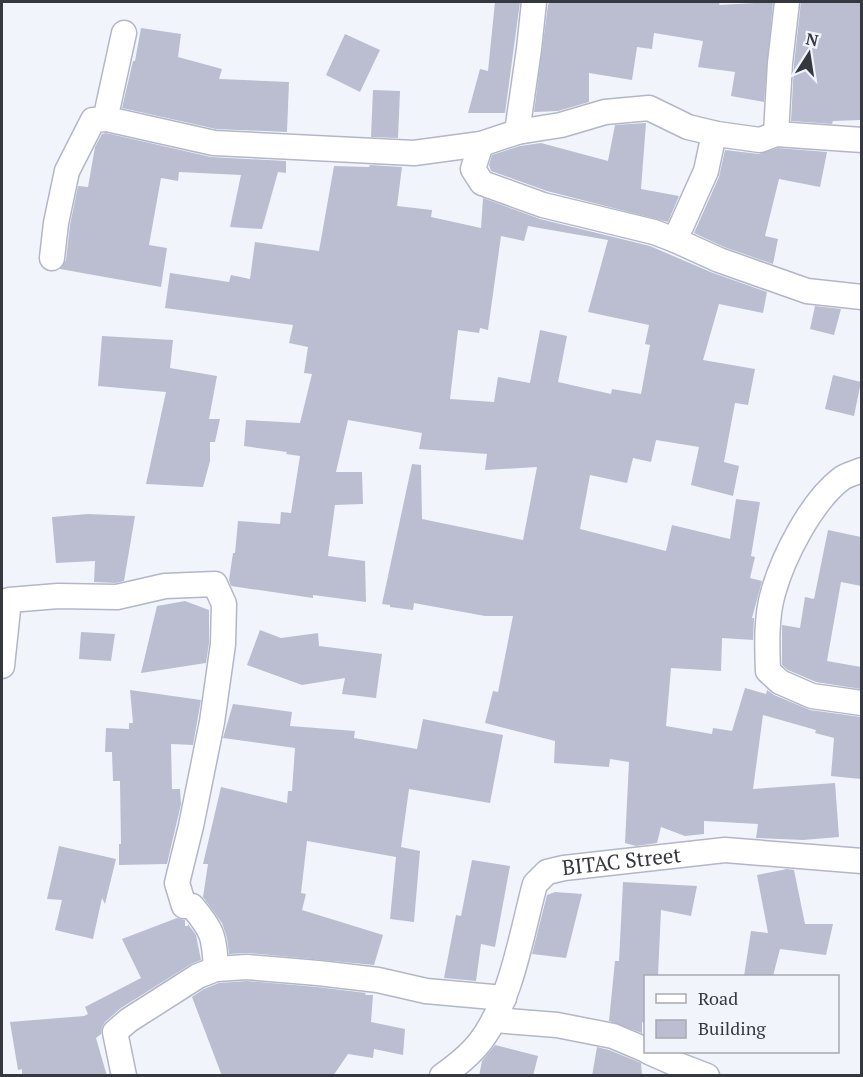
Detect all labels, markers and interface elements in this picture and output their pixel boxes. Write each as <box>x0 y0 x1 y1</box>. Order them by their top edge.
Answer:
north arrow <box>779 24 839 84</box>
text: N <box>804 27 820 51</box>
street label: BITAC Street <box>561 840 683 881</box>
legend <box>644 975 839 1053</box>
text: Road <box>698 986 738 1010</box>
text: Building <box>698 1016 766 1040</box>

